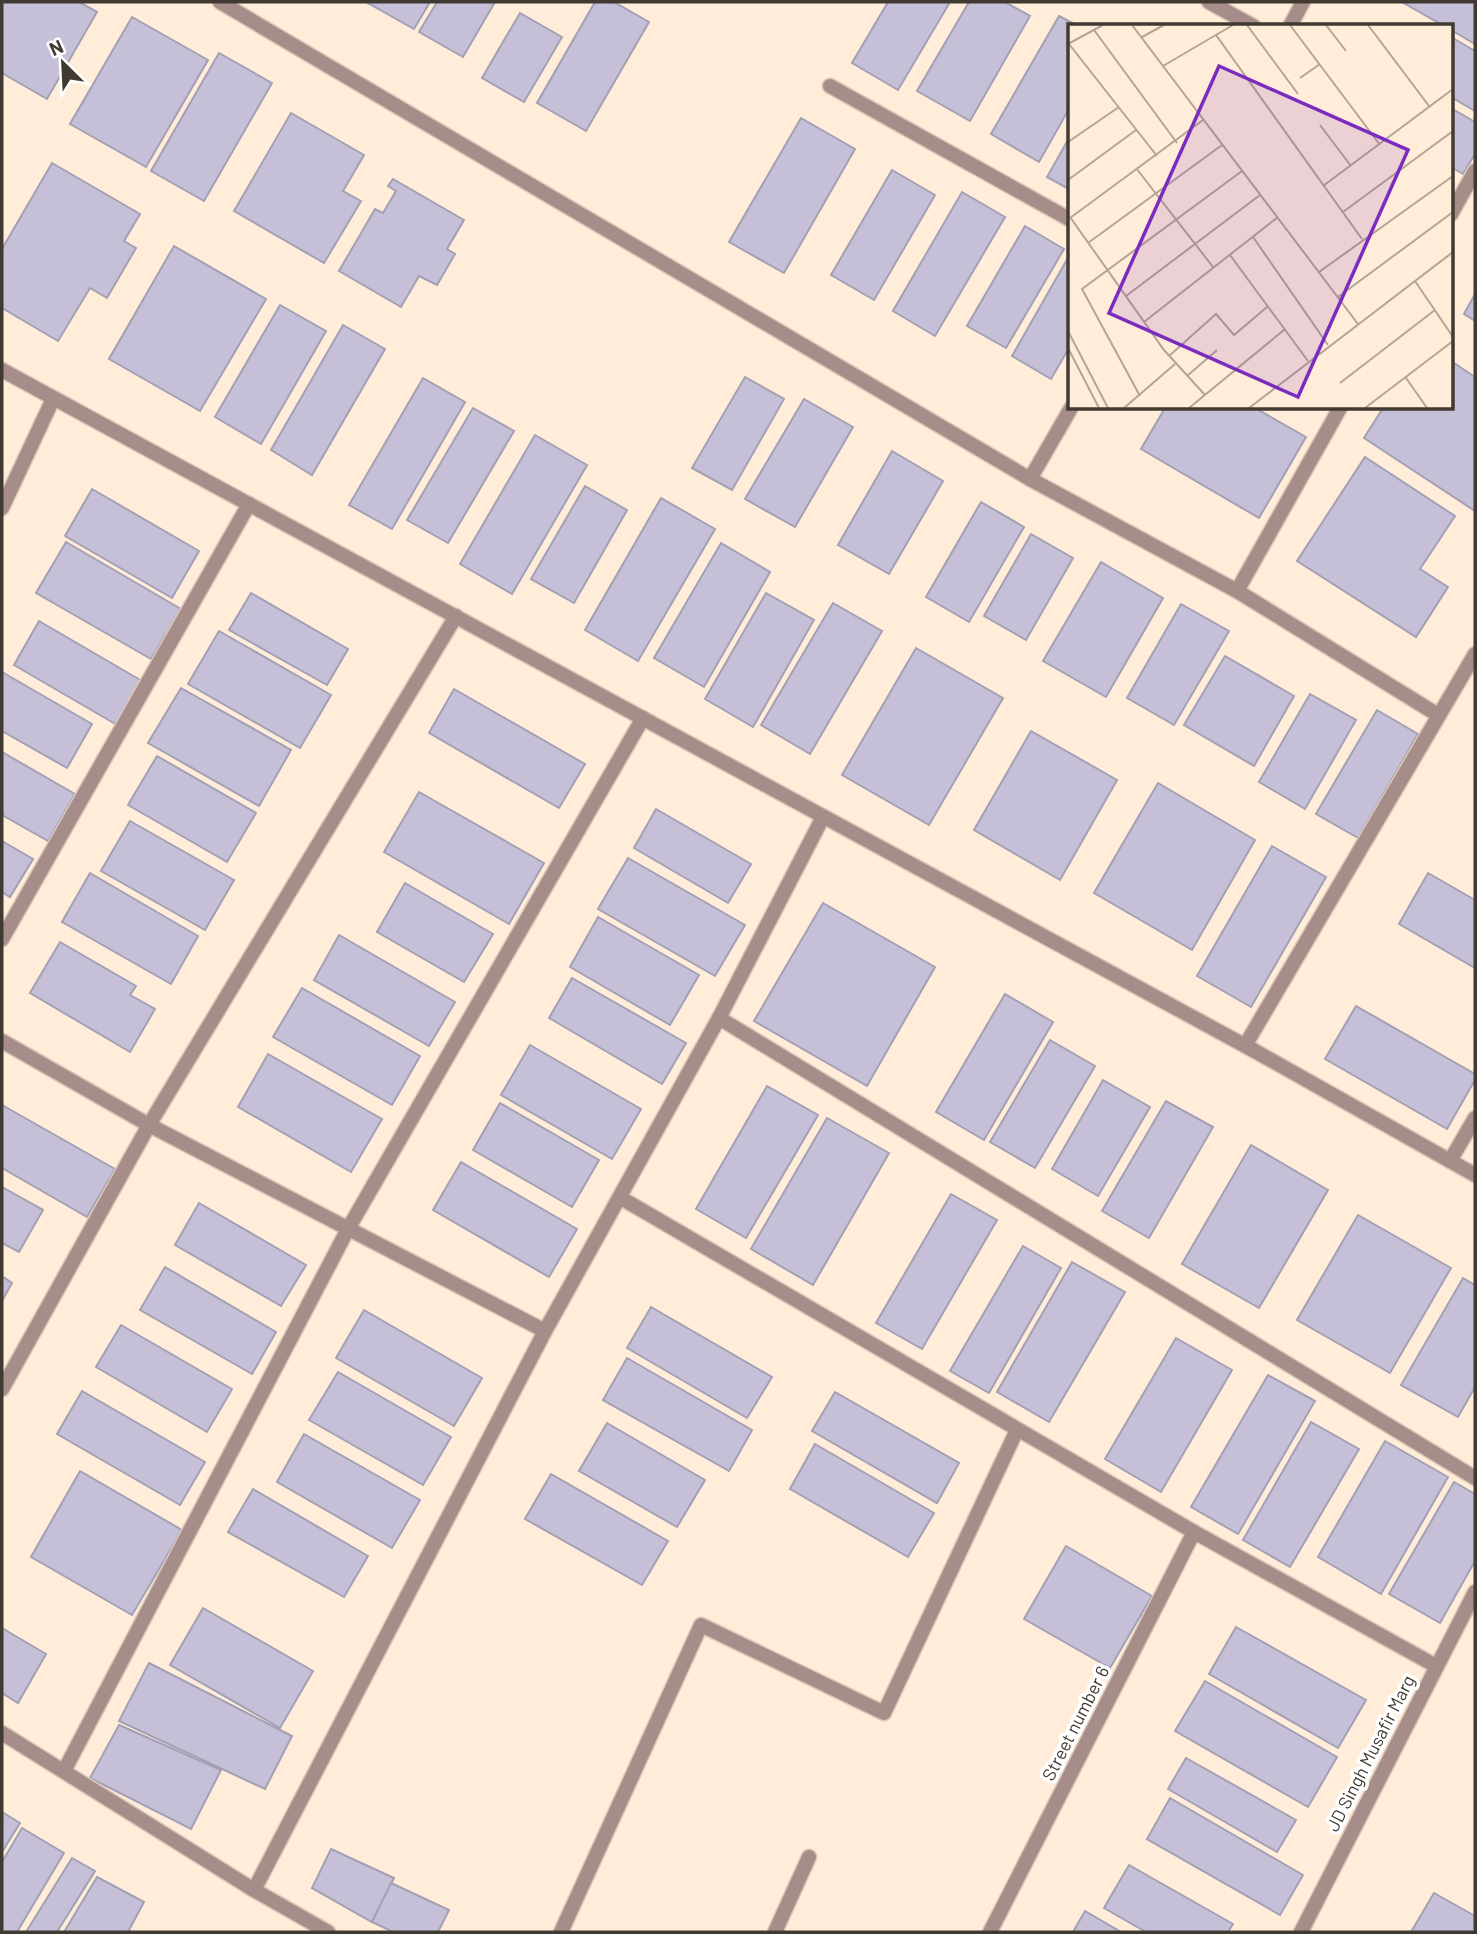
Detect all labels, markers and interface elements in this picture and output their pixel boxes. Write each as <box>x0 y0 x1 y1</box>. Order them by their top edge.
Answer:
inset map <box>1068 24 1452 410</box>
north arrow <box>28 28 98 98</box>
text: N <box>45 34 66 60</box>
street label: Street number 6 <box>1037 1662 1113 1784</box>
street label: JD Singh Musafir Marg <box>1321 1671 1419 1835</box>

